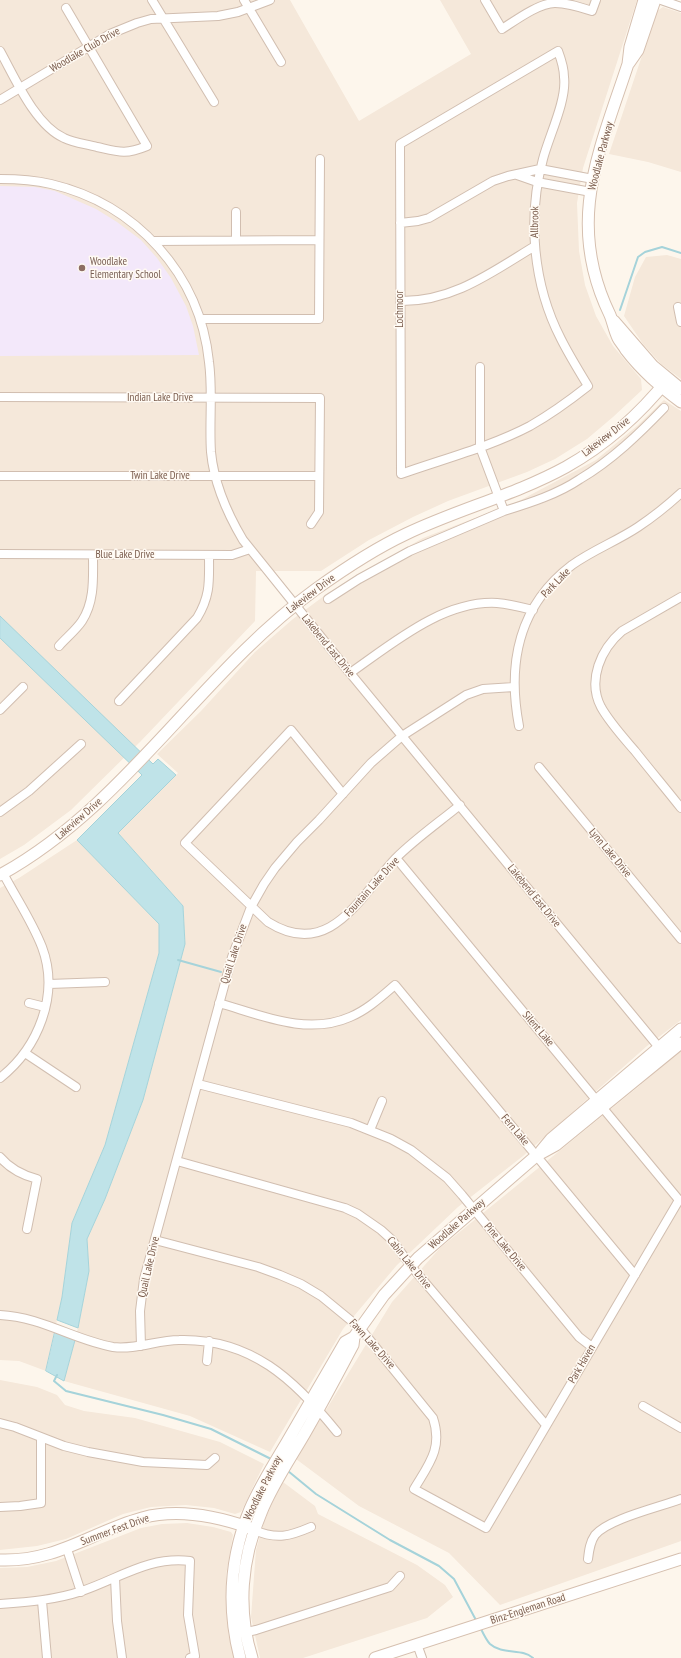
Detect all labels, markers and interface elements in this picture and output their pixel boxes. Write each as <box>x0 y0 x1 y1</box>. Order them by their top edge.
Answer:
street label: Woodlake Club Drive <box>48 25 122 75</box>
street label: Woodlake Parkway <box>585 120 617 192</box>
street label: Allbrook <box>528 206 542 238</box>
place label: Woodlake Elementary School <box>90 255 161 281</box>
marker: Woodlake Elementary School <box>77 263 87 273</box>
street label: Lochmoor <box>393 290 407 328</box>
street label: Indian Lake Drive <box>127 391 193 405</box>
street label: Lakeview Drive <box>579 414 633 460</box>
street label: Twin Lake Drive <box>130 469 190 483</box>
street label: Blue Lake Drive <box>95 548 155 562</box>
street label: Park Lake <box>539 565 573 601</box>
street label: Lakeview Drive <box>284 572 338 616</box>
street label: Lakebend East Drive <box>299 612 357 680</box>
street label: Lakeview Drive <box>53 795 105 843</box>
street label: Lynn Lake Drive <box>586 826 634 880</box>
street label: Fountain Lake Drive <box>342 854 402 920</box>
street label: Lakebend East Drive <box>505 862 563 930</box>
street label: Quail Lake Drive <box>218 922 250 986</box>
street label: Silent Lake <box>519 1009 557 1049</box>
street label: Fern Lake <box>498 1112 532 1148</box>
street label: Woodlake Parkway <box>426 1196 488 1252</box>
street label: Pine Lake Drive <box>481 1220 529 1274</box>
street label: Cabin Lake Drive <box>384 1234 434 1292</box>
street label: Quail Lake Drive <box>136 1235 162 1299</box>
street label: Fawn Lake Drive <box>346 1316 398 1372</box>
street label: Park Haven <box>566 1342 598 1386</box>
street label: Woodlake Parkway <box>241 1454 285 1522</box>
street label: Summer Fest Drive <box>79 1512 151 1548</box>
street label: Binz-Engleman Road <box>489 1591 567 1627</box>

